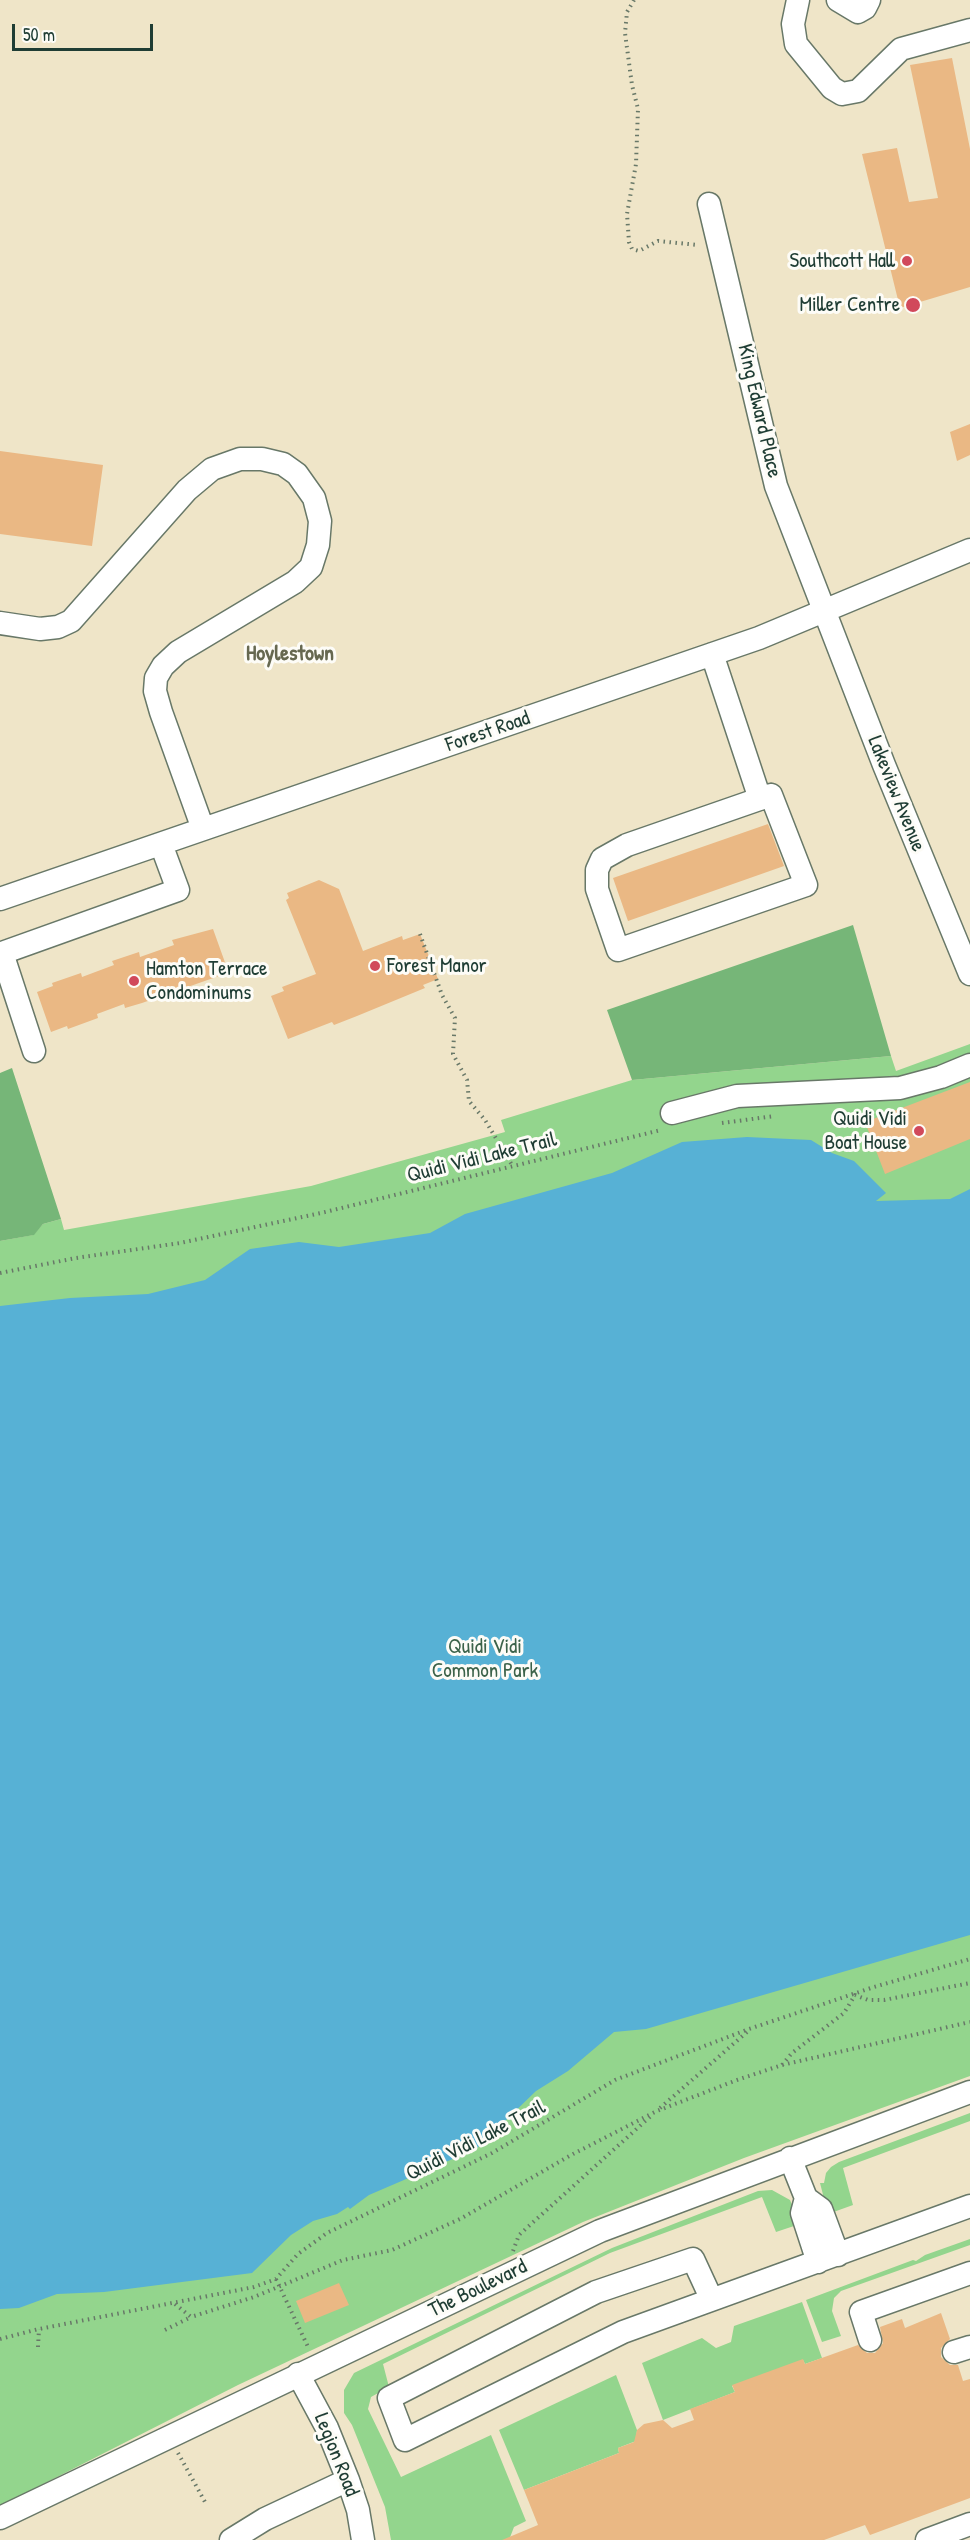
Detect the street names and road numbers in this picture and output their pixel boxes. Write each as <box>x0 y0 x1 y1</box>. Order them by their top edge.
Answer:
street label: King Edward Place <box>731 342 787 480</box>
street label: Forest Road <box>443 706 533 758</box>
street label: Lakeview Avenue <box>861 733 931 855</box>
street label: Quidi Vidi Lake Trail <box>405 1127 559 1189</box>
street label: Quidi Vidi Lake Trail <box>402 2095 550 2187</box>
street label: The Boulevard <box>425 2254 531 2324</box>
street label: Legion Road <box>308 2410 364 2500</box>

